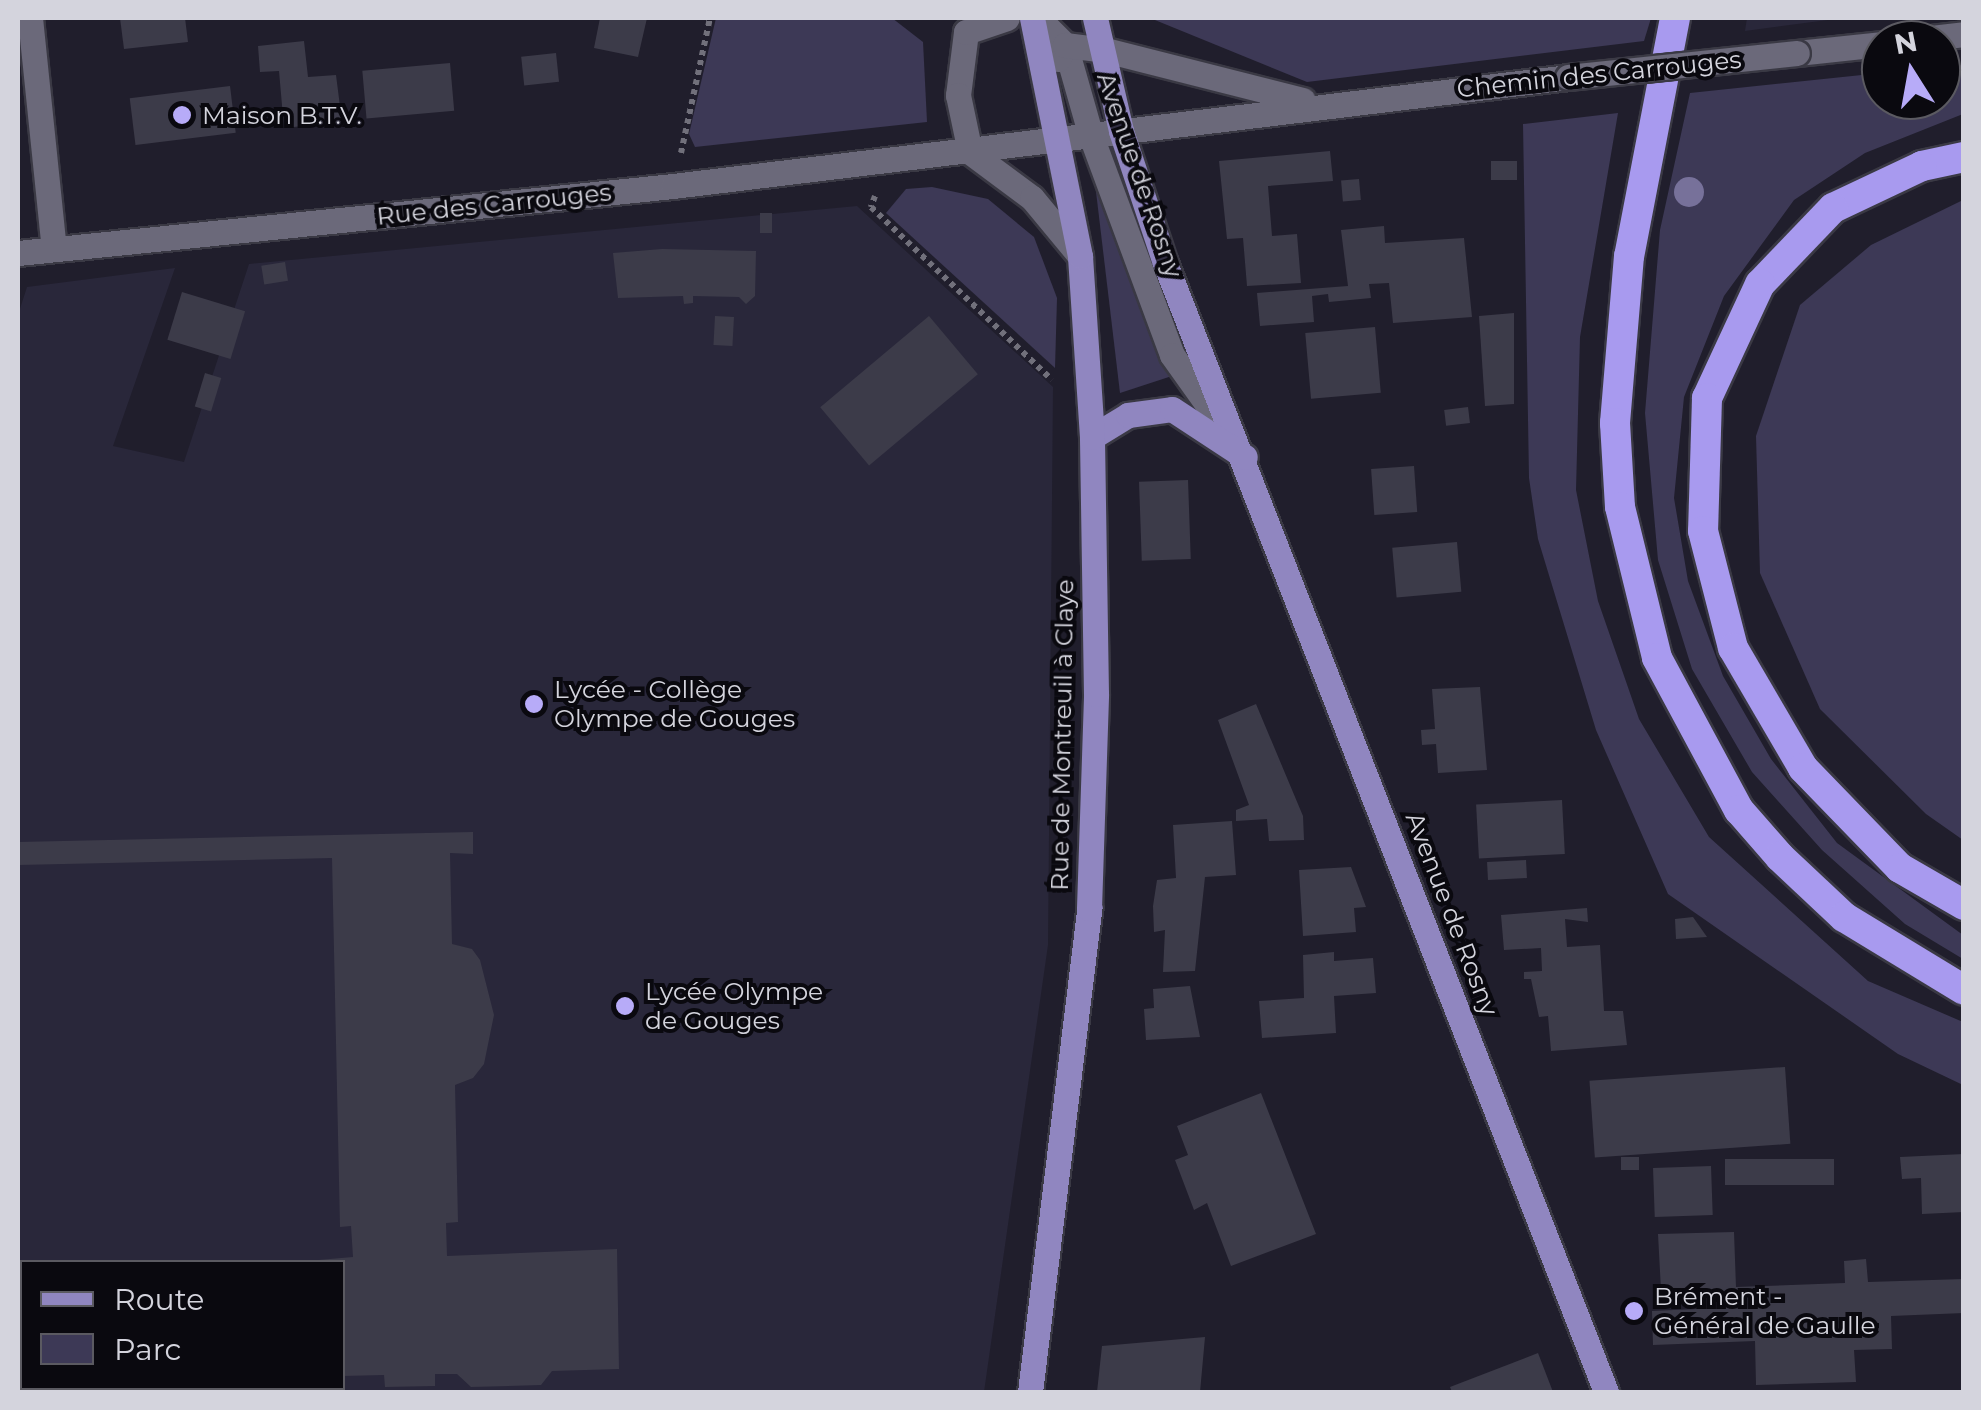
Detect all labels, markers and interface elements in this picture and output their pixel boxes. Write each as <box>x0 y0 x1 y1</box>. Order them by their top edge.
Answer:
north arrow <box>1861 20 1961 120</box>
text: N <box>1891 24 1920 61</box>
street label: Chemin des Carrouges <box>1455 44 1743 104</box>
street label: Avenue de Rosny <box>1091 68 1189 282</box>
place label: Maison B.T.V. <box>202 100 362 130</box>
marker: Maison B.T.V. <box>171 104 193 126</box>
street label: Rue des Carrouges <box>375 177 613 231</box>
street label: Rue de Montreuil à Claye <box>1044 579 1080 891</box>
place label: Lycée - Collège Olympe de Gouges <box>554 675 795 734</box>
marker: Lycée - Collège Olympe de Gouges <box>523 693 545 715</box>
street label: Avenue de Rosny <box>1399 808 1505 1020</box>
place label: Lycée Olympe de Gouges <box>645 977 823 1036</box>
marker: Lycée Olympe de Gouges <box>614 995 636 1017</box>
legend <box>20 1260 345 1390</box>
text: Route <box>114 1281 204 1318</box>
place label: Brément - Général de Gaulle <box>1654 1282 1875 1341</box>
marker: Brément - Général de Gaulle <box>1623 1300 1645 1322</box>
text: Parc <box>114 1331 181 1368</box>

